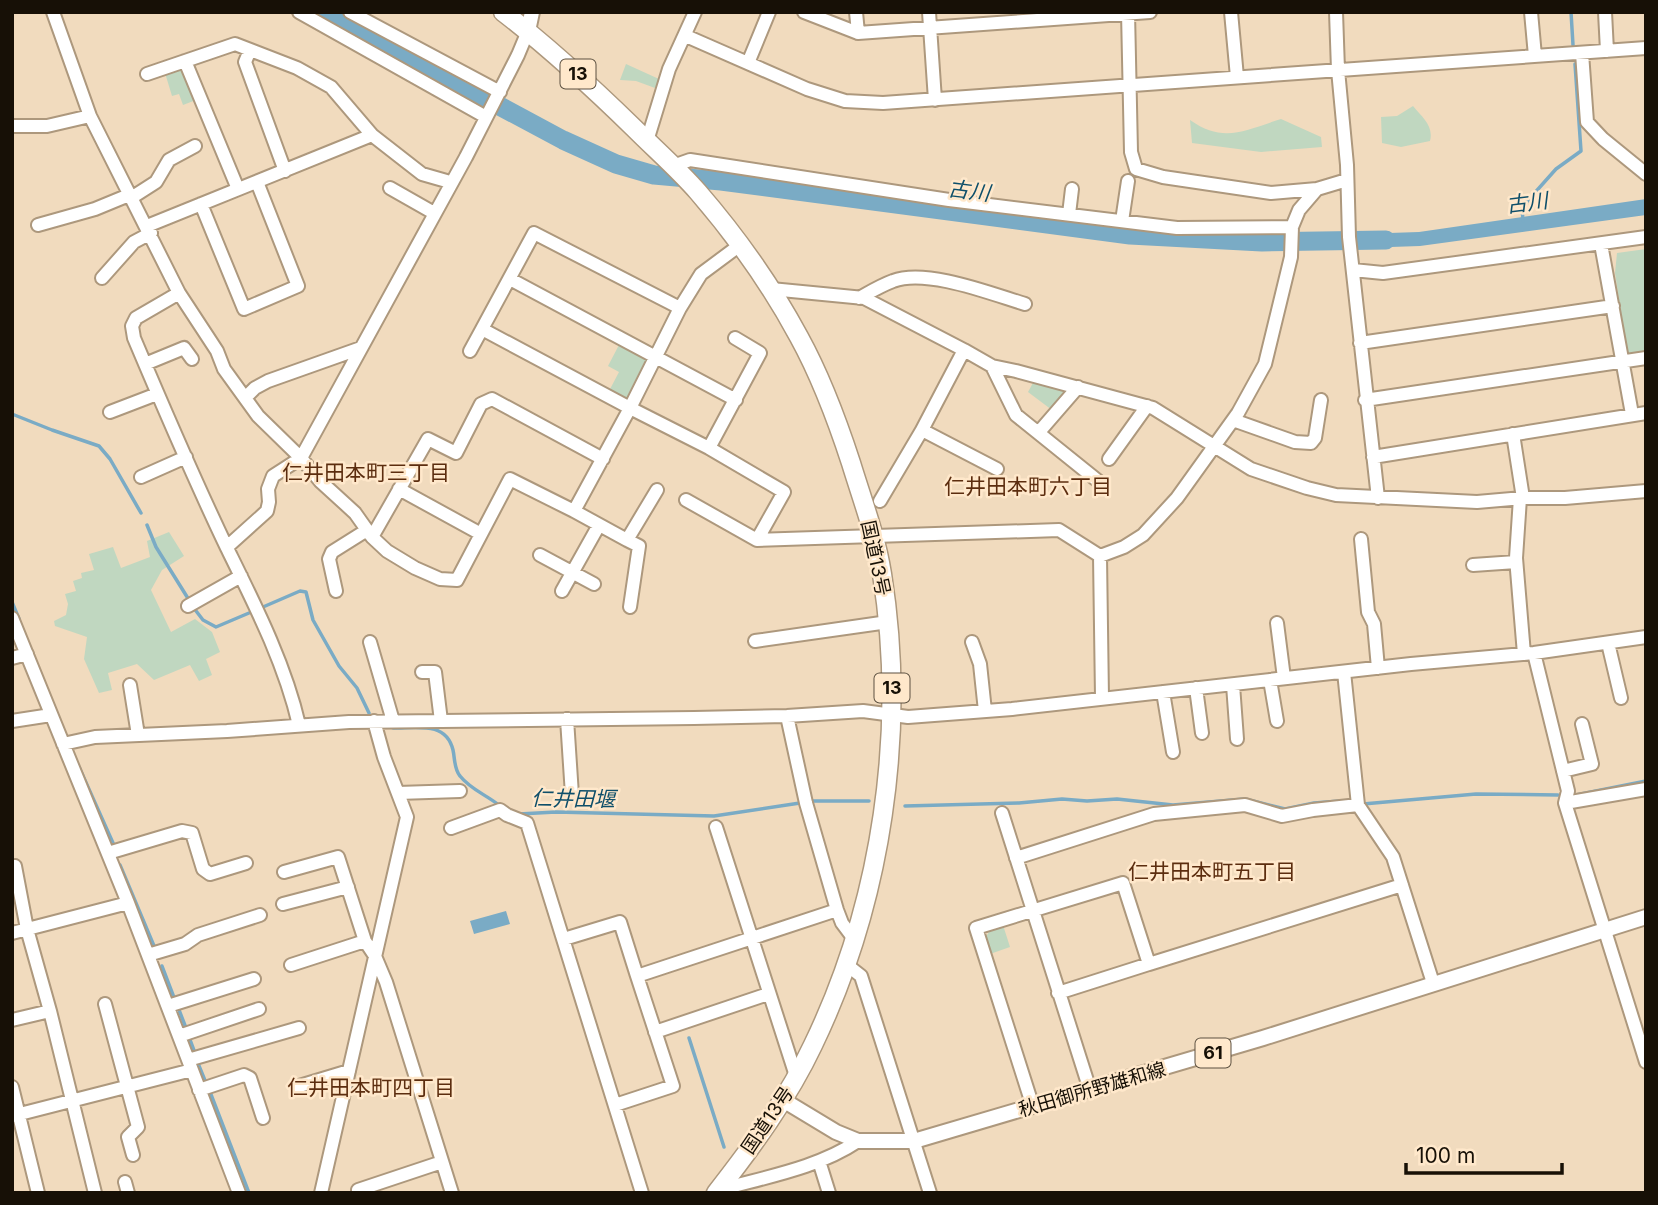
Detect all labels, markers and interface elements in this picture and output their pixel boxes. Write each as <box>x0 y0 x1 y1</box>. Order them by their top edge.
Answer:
road number: 13 <box>560 60 596 88</box>
water label: 古川 <box>947 176 993 206</box>
water label: 古川 <box>1505 187 1551 217</box>
district label: 仁井田本町三丁目 <box>282 460 450 485</box>
district label: 仁井田本町六丁目 <box>944 474 1112 499</box>
street label: 国道13号 <box>856 518 895 598</box>
road number: 13 <box>874 674 910 702</box>
water label: 仁井田堰 <box>531 785 619 812</box>
district label: 仁井田本町五丁目 <box>1128 859 1296 884</box>
road number: 61 <box>1196 1038 1230 1068</box>
street label: 秋田御所野雄和線 <box>1016 1057 1168 1121</box>
district label: 仁井田本町四丁目 <box>287 1075 455 1100</box>
street label: 国道13号 <box>737 1082 798 1158</box>
scale bar <box>1406 1132 1562 1176</box>
text: 100 m <box>1416 1143 1475 1168</box>

